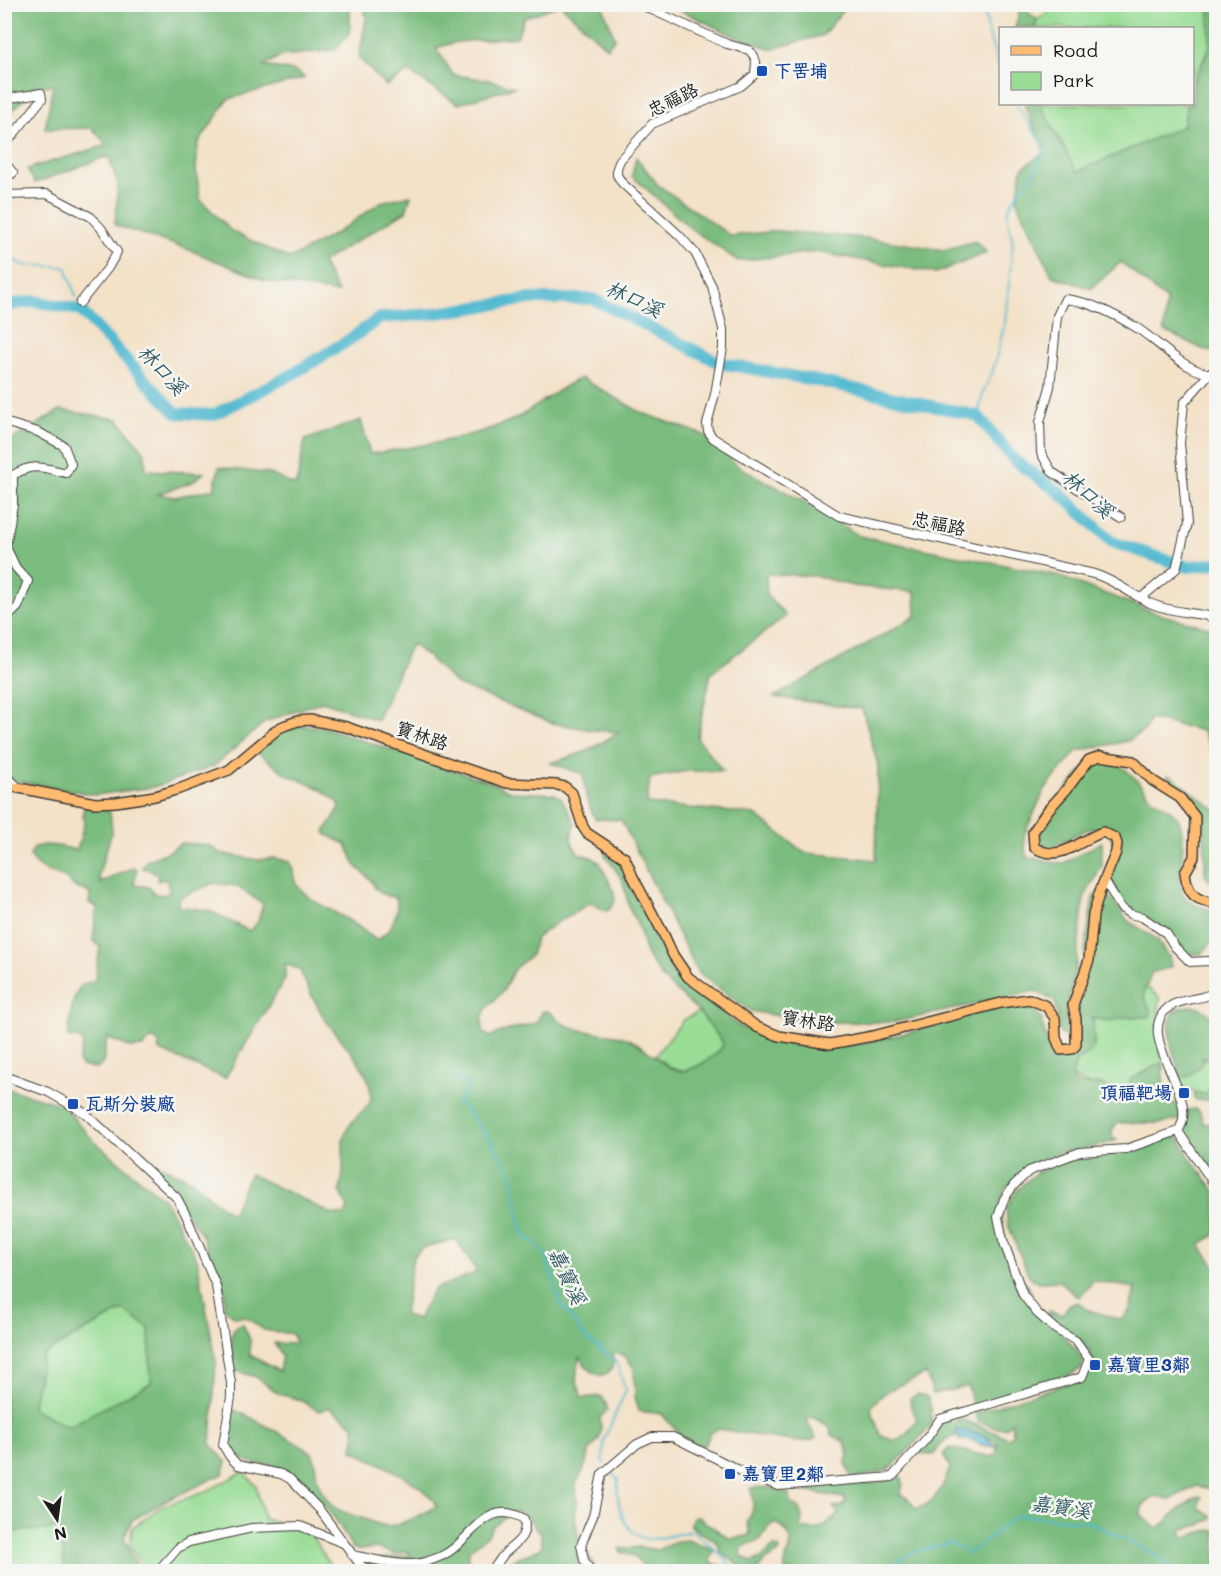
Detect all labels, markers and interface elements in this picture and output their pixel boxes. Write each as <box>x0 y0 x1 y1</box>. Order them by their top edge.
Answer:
legend <box>999 27 1194 105</box>
text: Road <box>1053 38 1098 62</box>
place label: 下罟埔 <box>774 58 828 82</box>
marker: 下罟埔 <box>755 64 769 78</box>
text: Park <box>1053 68 1094 92</box>
street label: 忠福路 <box>643 76 702 122</box>
water label: 林口溪 <box>602 274 668 323</box>
water label: 林口溪 <box>133 339 193 401</box>
water label: 林口溪 <box>1058 464 1120 524</box>
street label: 忠福路 <box>910 506 968 540</box>
street label: 寶林路 <box>393 715 452 755</box>
street label: 寶林路 <box>780 1004 837 1036</box>
place label: 頂福靶場 <box>1100 1080 1172 1104</box>
marker: 頂福靶場 <box>1177 1086 1191 1100</box>
place label: 瓦斯分裝廠 <box>85 1091 175 1115</box>
marker: 瓦斯分裝廠 <box>66 1097 80 1111</box>
water label: 嘉寶溪 <box>543 1243 593 1309</box>
place label: 嘉寶里3鄰 <box>1107 1352 1190 1376</box>
marker: 嘉寶里3鄰 <box>1088 1358 1102 1372</box>
place label: 嘉寶里2鄰 <box>742 1461 824 1485</box>
marker: 嘉寶里2鄰 <box>723 1467 737 1481</box>
north arrow <box>27 1489 87 1549</box>
water label: 嘉寶溪 <box>1030 1489 1094 1523</box>
text: N <box>52 1523 69 1546</box>

